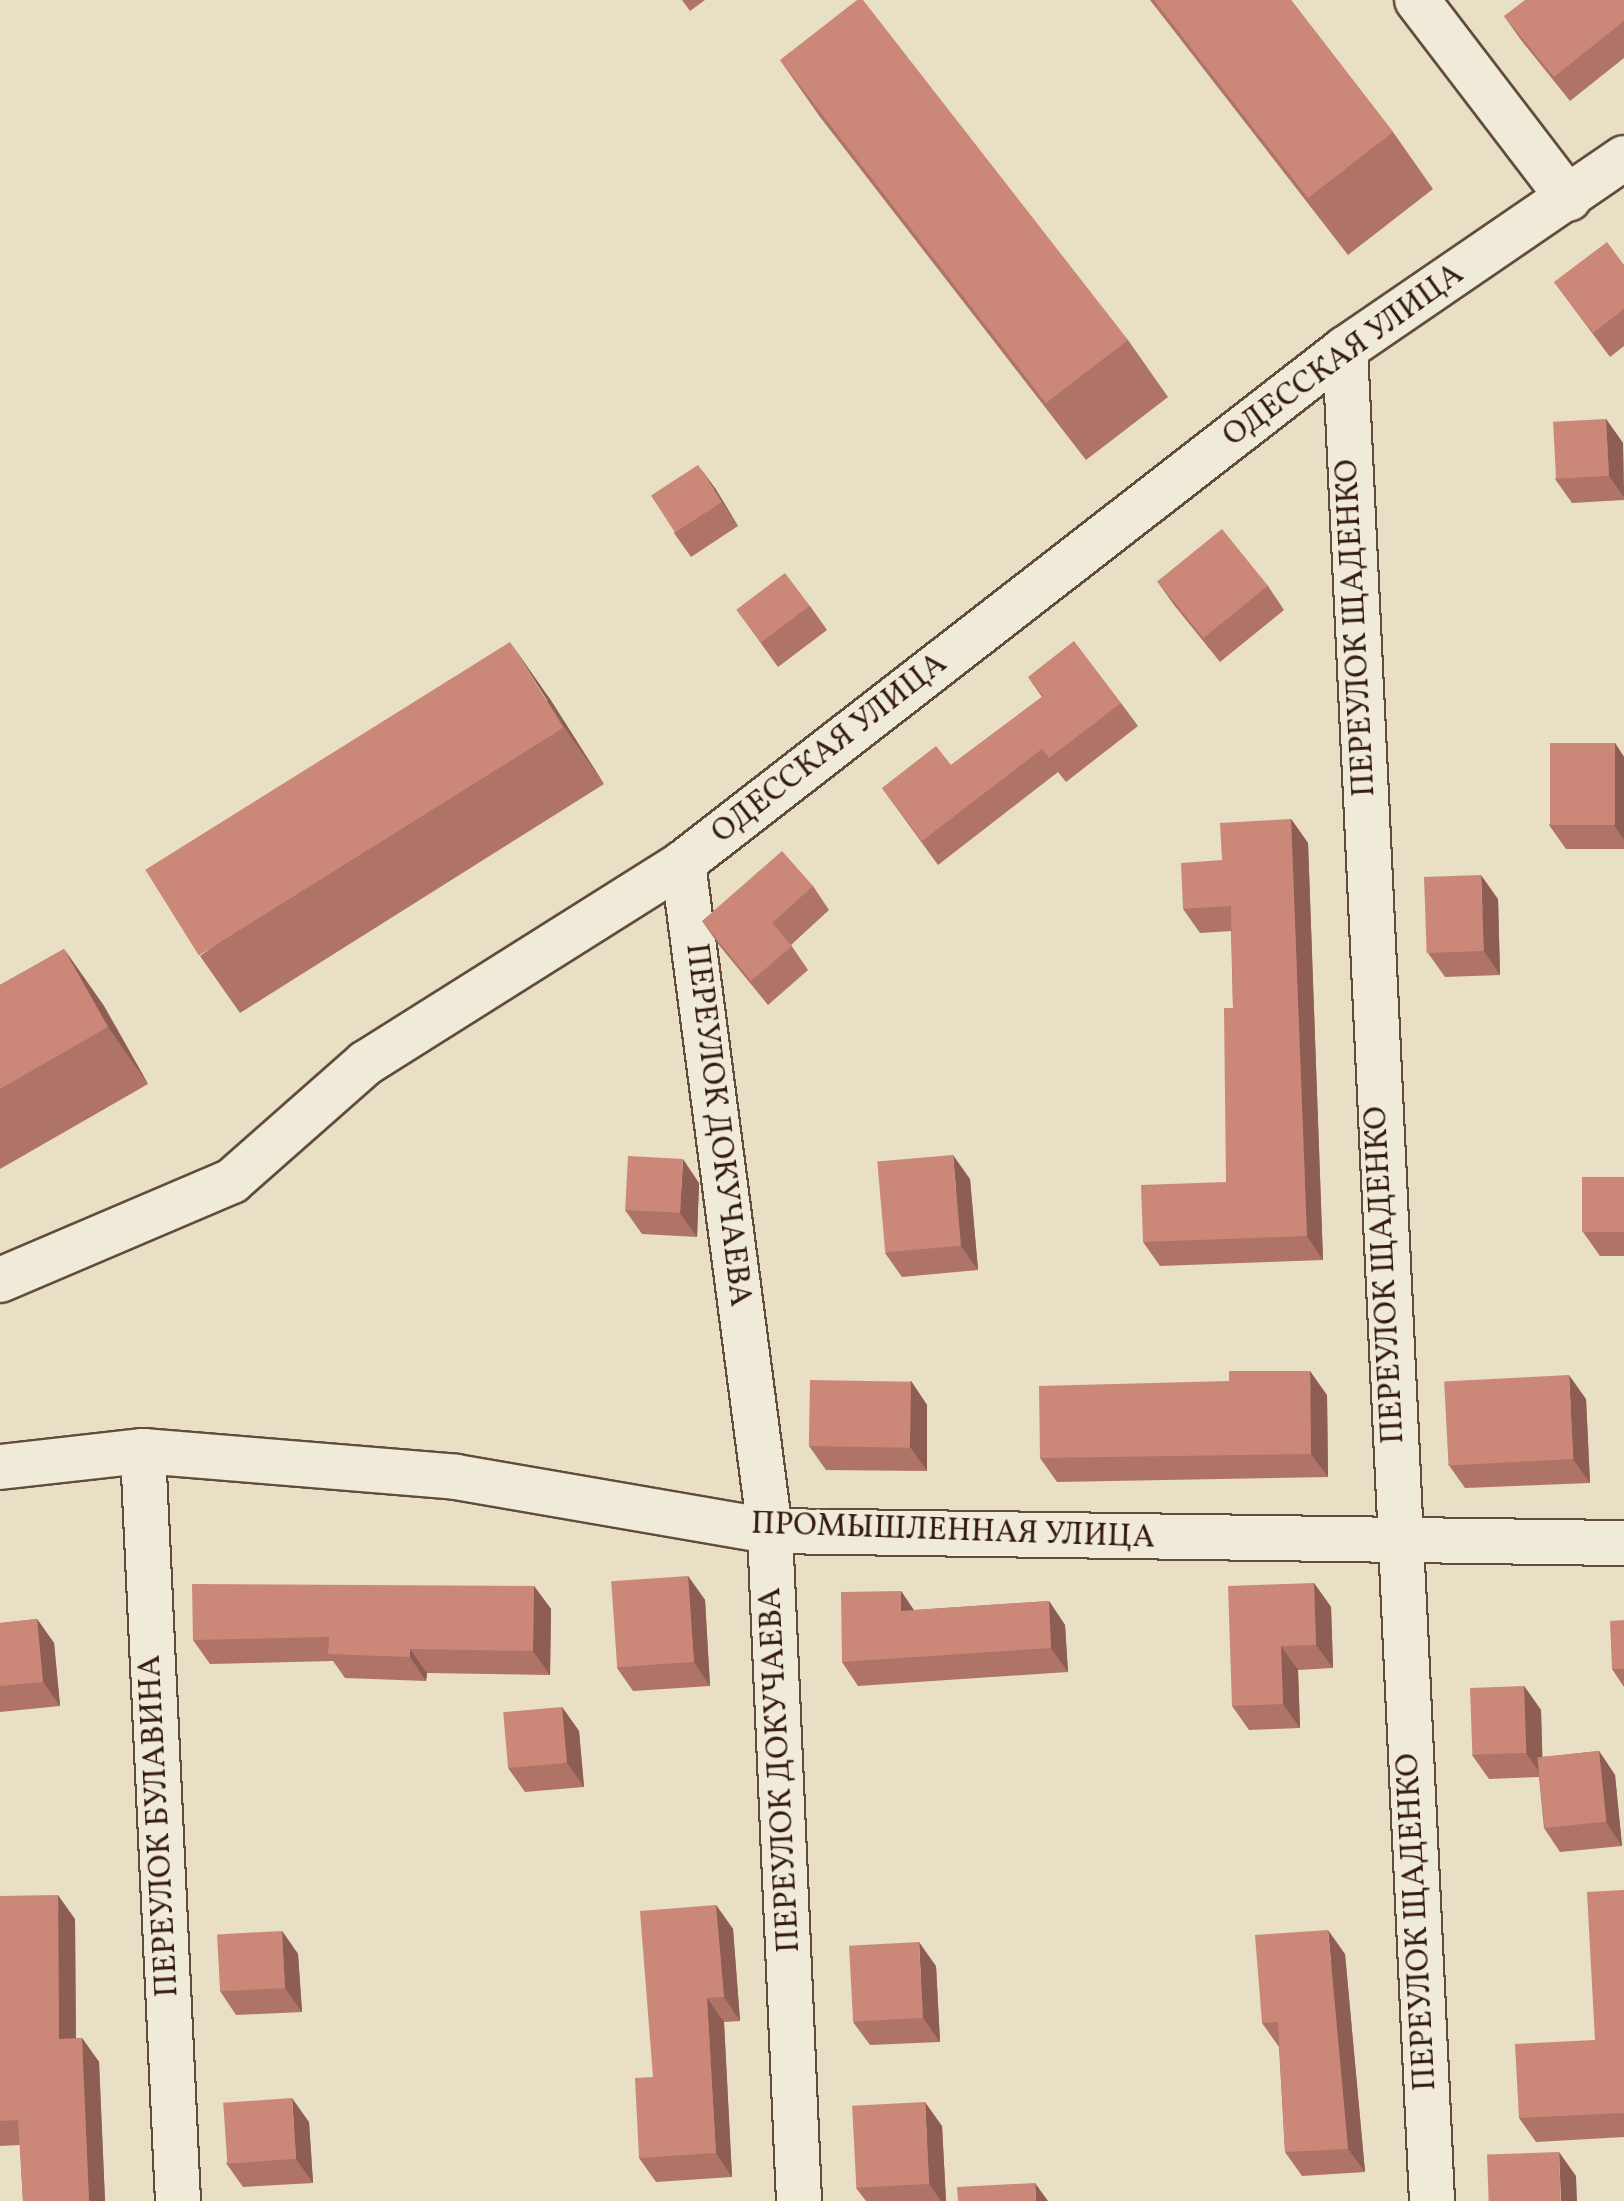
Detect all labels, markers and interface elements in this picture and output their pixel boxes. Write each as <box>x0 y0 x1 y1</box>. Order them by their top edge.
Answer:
street label: ОДЕССКАЯ УЛИЦА <box>1216 256 1472 456</box>
street label: ПЕРЕУЛОК ЩАДЕНКО <box>1329 458 1385 798</box>
street label: ОДЕССКАЯ УЛИЦА <box>705 645 955 853</box>
street label: ПЕРЕУЛОК ДОКУЧАЕВА <box>676 941 758 1309</box>
street label: ПЕРЕУЛОК ЩАДЕНКО <box>1358 1105 1414 1445</box>
street label: ПРОМЫШЛЕННАЯ УЛИЦА <box>750 1506 1156 1558</box>
street label: ПЕРЕУЛОК ДОКУЧАЕВА <box>752 1586 810 1954</box>
street label: ПЕРЕУЛОК БУЛАВИНА <box>132 1654 188 1998</box>
street label: ПЕРЕУЛОК ЩАДЕНКО <box>1390 1752 1446 2092</box>

